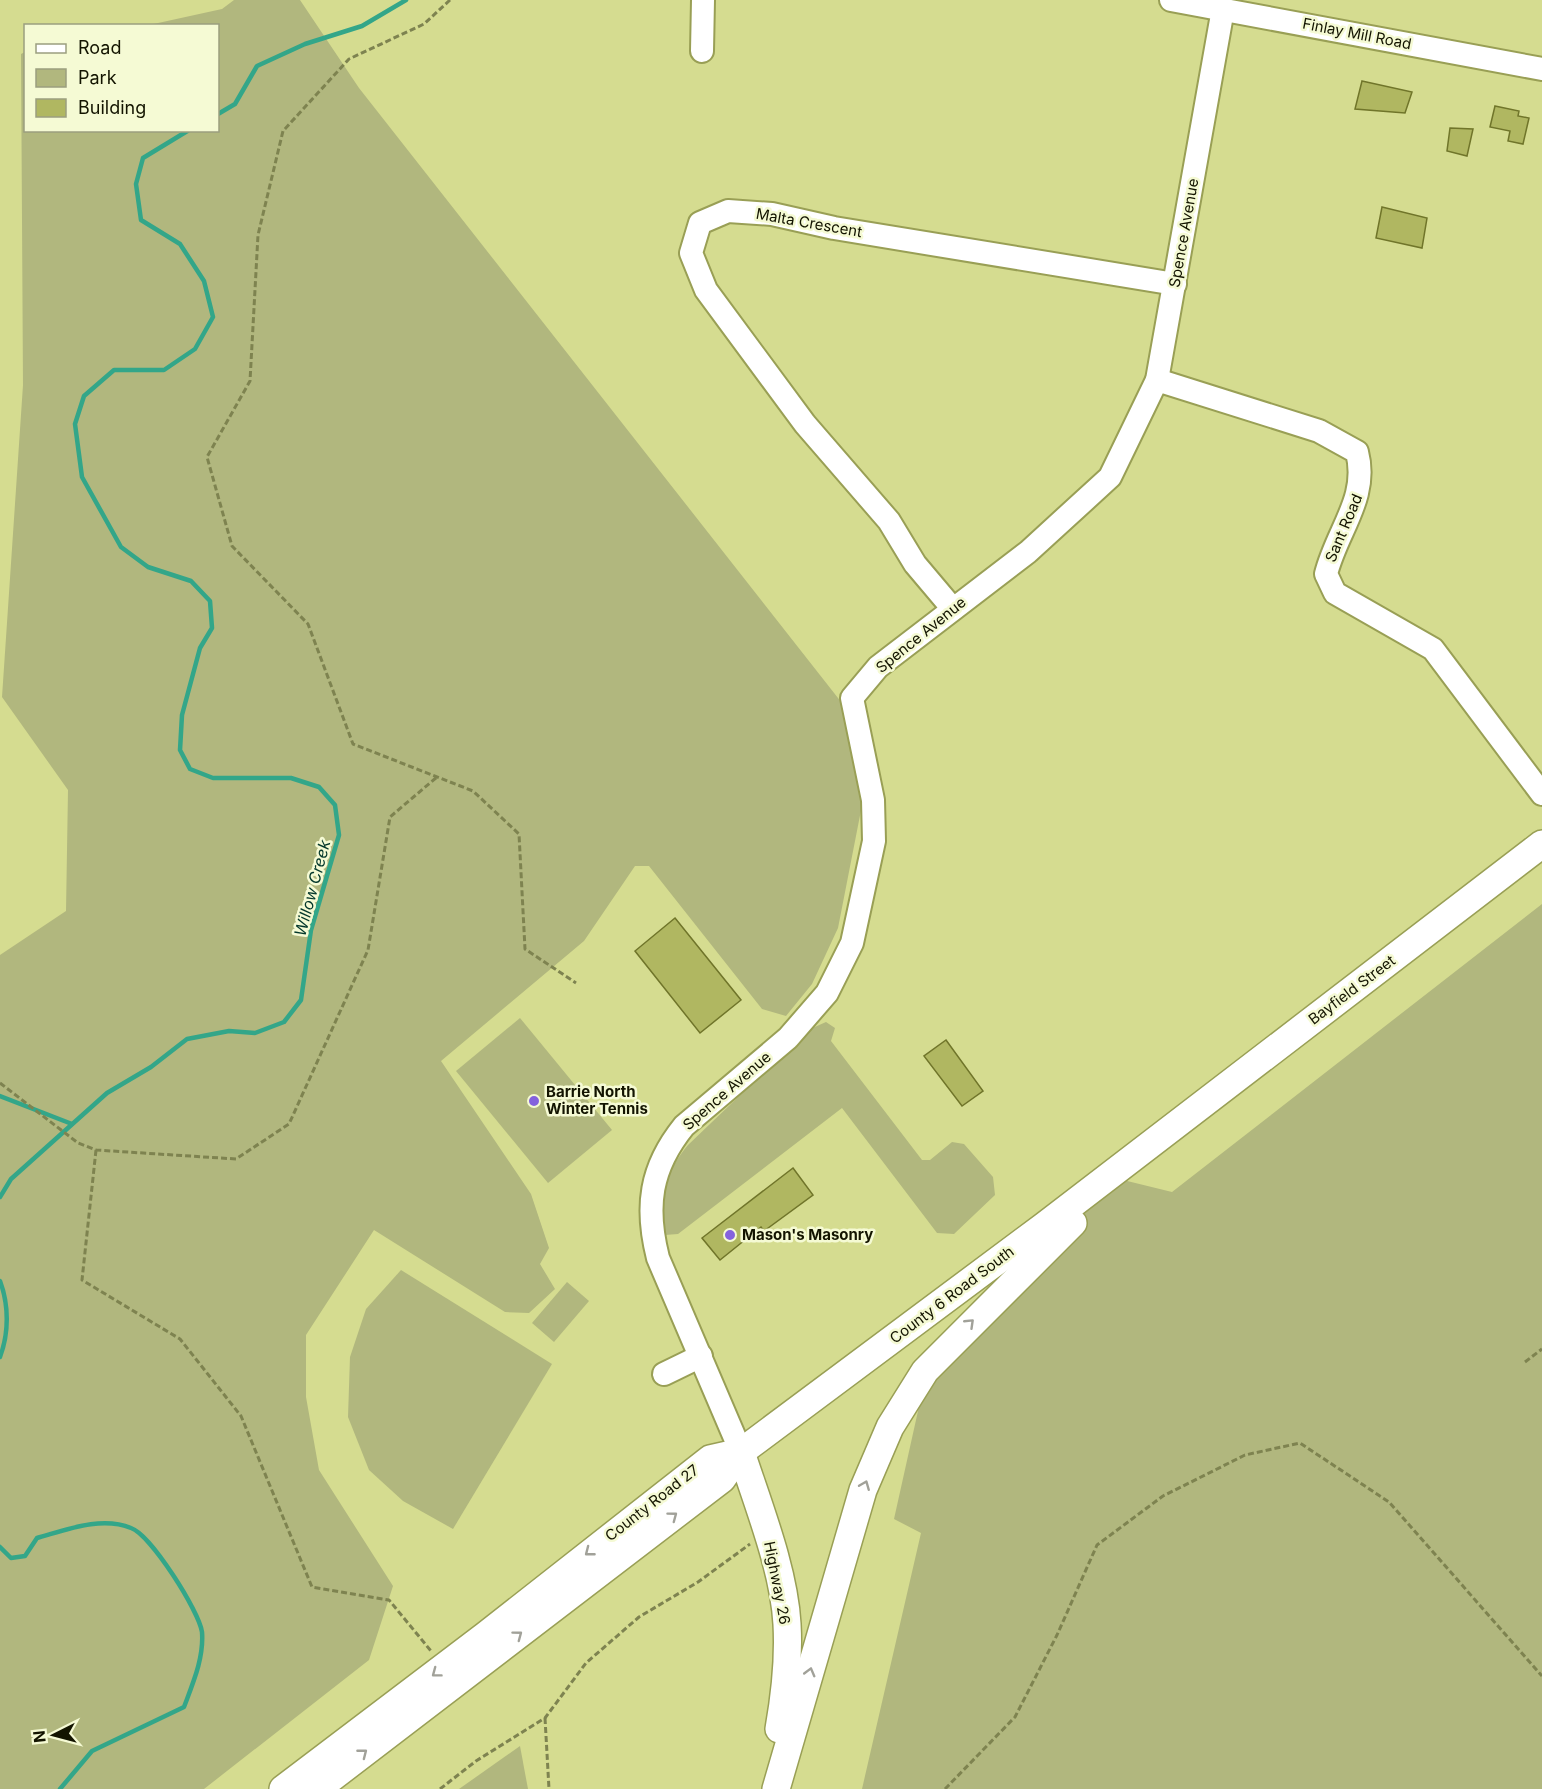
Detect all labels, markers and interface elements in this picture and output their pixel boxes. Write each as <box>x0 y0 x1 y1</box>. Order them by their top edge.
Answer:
street label: Finlay Mill Road <box>1301 14 1413 53</box>
legend <box>24 24 219 132</box>
text: Road <box>78 37 121 58</box>
text: Park <box>78 67 117 88</box>
text: Building <box>78 97 146 118</box>
street label: Spence Avenue <box>1165 177 1202 289</box>
street label: Malta Crescent <box>754 204 864 241</box>
street label: Sant Road <box>1321 491 1366 565</box>
street label: Spence Avenue <box>872 592 970 677</box>
water label: Willow Creek <box>290 837 335 938</box>
street label: Bayfield Street <box>1304 951 1399 1028</box>
street label: Spence Avenue <box>679 1047 775 1134</box>
place label: Barrie North Winter Tennis <box>546 1082 648 1118</box>
marker: Barrie North Winter Tennis <box>527 1094 541 1108</box>
place label: Mason's Masonry <box>742 1225 873 1244</box>
marker: Mason's Masonry <box>723 1228 737 1242</box>
street label: County 6 Road South <box>886 1242 1018 1348</box>
one-way arrow <box>962 1320 973 1331</box>
street label: County Road 27 <box>601 1460 702 1545</box>
one-way arrow <box>858 1481 870 1492</box>
one-way arrow <box>666 1513 677 1524</box>
street label: Highway 26 <box>760 1540 795 1626</box>
one-way arrow <box>585 1545 596 1556</box>
one-way arrow <box>511 1631 522 1642</box>
one-way arrow <box>432 1666 443 1677</box>
one-way arrow <box>802 1667 815 1677</box>
north arrow <box>24 1705 84 1765</box>
text: N <box>28 1729 50 1744</box>
one-way arrow <box>356 1750 367 1761</box>

